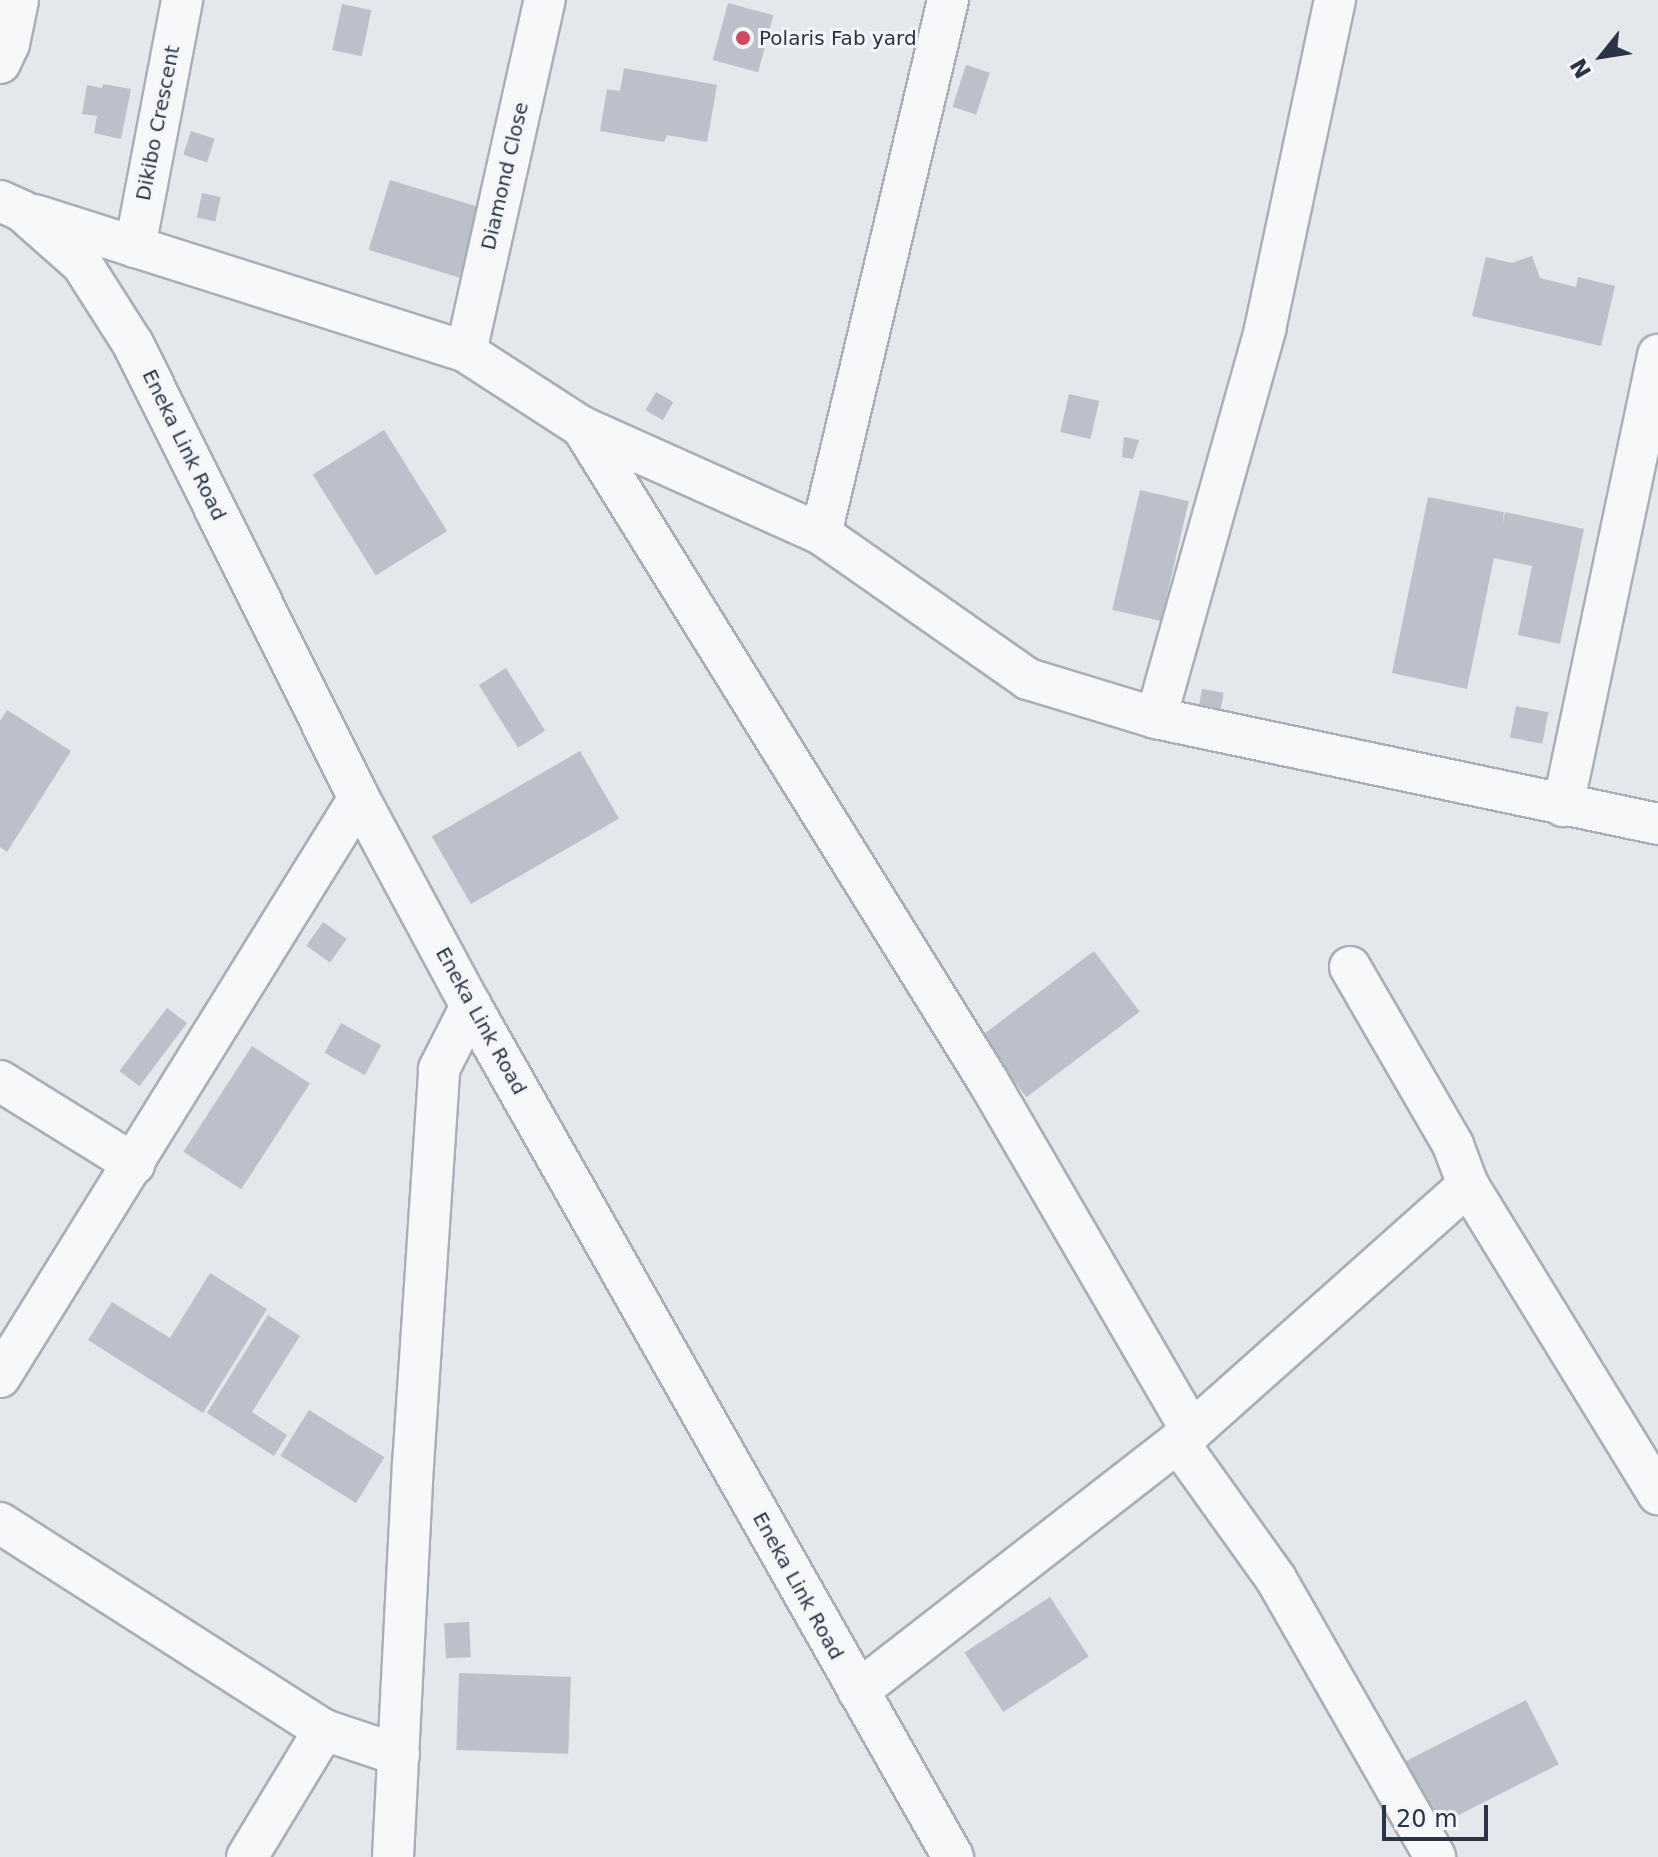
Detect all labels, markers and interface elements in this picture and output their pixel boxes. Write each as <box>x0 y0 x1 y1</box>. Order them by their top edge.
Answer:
north arrow <box>1562 16 1642 96</box>
place label: Polaris Fab yard <box>759 26 917 50</box>
marker: Polaris Fab yard <box>734 29 752 47</box>
street label: Dikibo Crescent <box>131 43 185 203</box>
text: N <box>1565 54 1596 82</box>
street label: Diamond Close <box>476 100 534 252</box>
street label: Eneka Link Road <box>137 366 231 524</box>
street label: Eneka Link Road <box>431 943 531 1099</box>
street label: Eneka Link Road <box>748 1508 848 1664</box>
scale bar <box>1386 1789 1492 1839</box>
text: 20 m <box>1396 1805 1458 1833</box>

